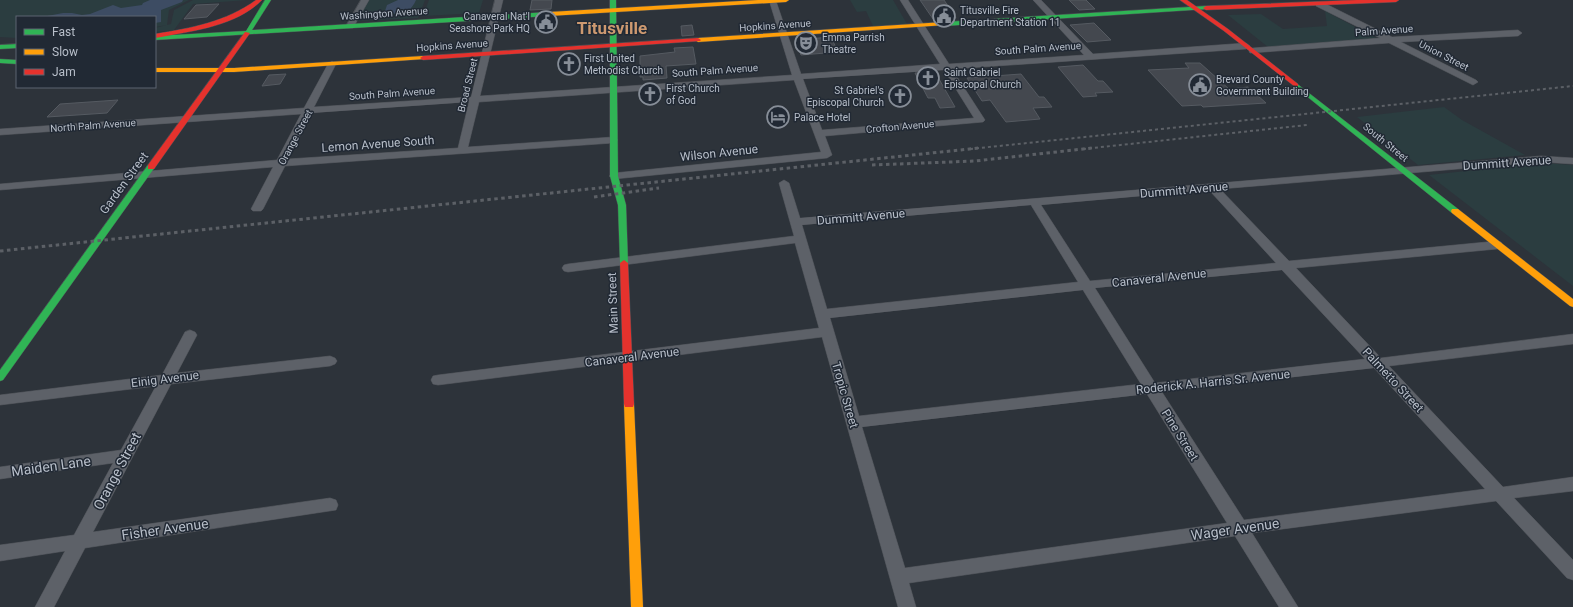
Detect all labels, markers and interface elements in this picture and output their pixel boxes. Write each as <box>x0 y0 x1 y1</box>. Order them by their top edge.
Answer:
public building icon: Titusville Fire Department Station 11 <box>931 3 957 29</box>
street label: Washington Avenue <box>340 5 428 22</box>
place label: Titusville Fire Department Station 11 <box>960 5 1060 28</box>
public building icon: Canaveral Nat'l Seashore Park HQ <box>533 9 559 35</box>
place label: Canaveral Nat'l Seashore Park HQ <box>449 11 530 34</box>
legend <box>16 16 156 88</box>
district label: Titusville <box>577 18 647 38</box>
street label: Hopkins Avenue <box>739 18 811 33</box>
street label: Palm Avenue <box>1355 23 1413 38</box>
text: Fast <box>52 25 75 39</box>
theatre icon: Emma Parrish Theatre <box>793 30 819 56</box>
place label: Emma Parrish Theatre <box>822 32 885 55</box>
street label: Hopkins Avenue <box>416 38 488 53</box>
street label: Union Street <box>1417 38 1471 73</box>
street label: South Palm Avenue <box>995 40 1082 57</box>
text: Slow <box>52 45 78 59</box>
church icon: First United Methodist Church <box>556 51 582 77</box>
place label: First United Methodist Church <box>584 53 663 76</box>
street label: Broad Street <box>455 57 479 113</box>
street label: South Palm Avenue <box>672 62 759 79</box>
text: Jam <box>52 65 76 79</box>
church icon: Saint Gabriel Episcopal Church <box>915 65 941 91</box>
place label: Saint Gabriel Episcopal Church <box>944 67 1021 90</box>
public building icon: Brevard County Government Building <box>1187 72 1213 98</box>
place label: Brevard County Government Building <box>1216 74 1309 97</box>
church icon: First Church of God <box>637 81 663 107</box>
place label: First Church of God <box>666 83 720 106</box>
church icon: St Gabriel's Episcopal Church <box>887 83 913 109</box>
street label: South Palm Avenue <box>349 85 436 102</box>
place label: St Gabriel's Episcopal Church <box>807 85 884 108</box>
hotel icon: Palace Hotel <box>765 104 791 130</box>
street label: Orange Street <box>276 108 315 167</box>
place label: Palace Hotel <box>794 112 850 123</box>
street label: North Palm Avenue <box>50 117 136 134</box>
street label: Crofton Avenue <box>865 118 935 135</box>
street label: South Street <box>1361 121 1410 164</box>
street label: Lemon Avenue South <box>321 133 435 155</box>
street label: Wilson Avenue <box>679 142 759 164</box>
street label: Garden Street <box>97 149 151 217</box>
street label: Dummitt Avenue <box>1462 153 1552 173</box>
street label: Dummitt Avenue <box>1139 179 1229 201</box>
street label: Dummitt Avenue <box>816 206 906 228</box>
street label: Canaveral Avenue <box>1111 266 1207 290</box>
street label: Main Street <box>605 272 621 334</box>
street label: Canaveral Avenue <box>584 344 680 370</box>
street label: Palmetto Street <box>1360 345 1426 415</box>
street label: Tropic Street <box>829 360 861 430</box>
street label: Roderick A. Harris Sr. Avenue <box>1135 367 1291 397</box>
street label: Einig Avenue <box>130 368 200 390</box>
street label: Pine Street <box>1159 407 1201 463</box>
street label: Orange Street <box>90 429 144 512</box>
street label: Maiden Lane <box>10 453 92 479</box>
street label: Fisher Avenue <box>121 515 209 543</box>
street label: Wager Avenue <box>1190 515 1280 543</box>

